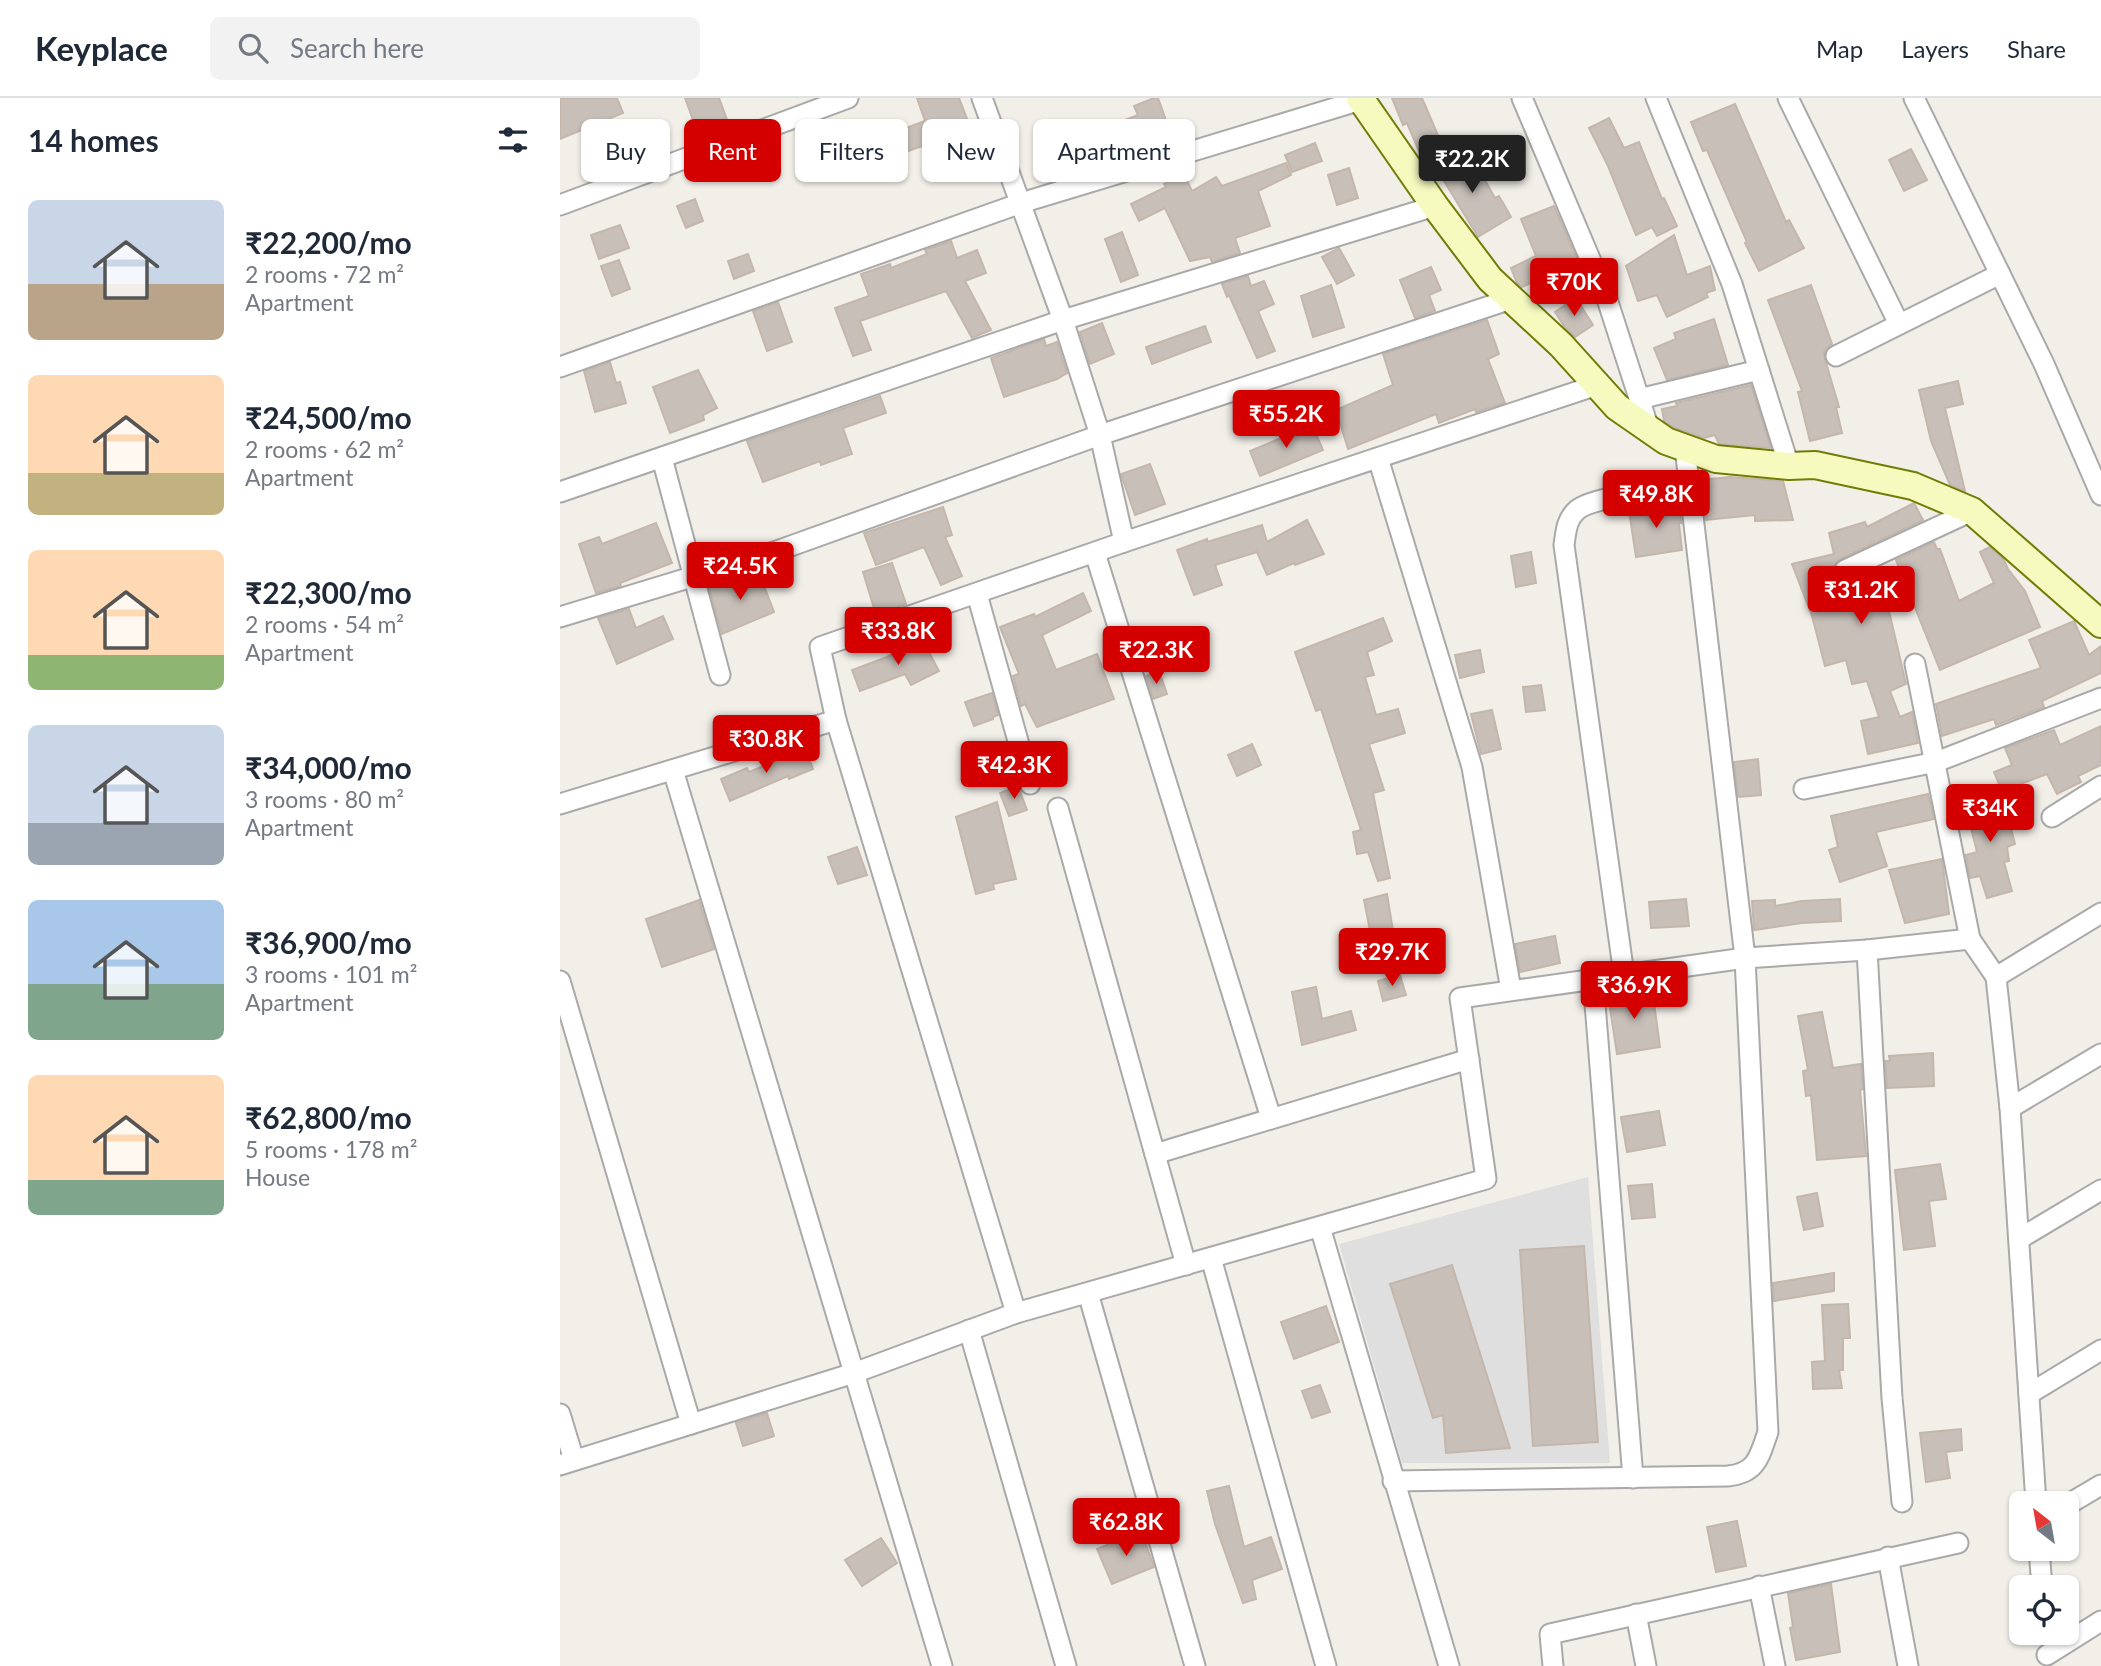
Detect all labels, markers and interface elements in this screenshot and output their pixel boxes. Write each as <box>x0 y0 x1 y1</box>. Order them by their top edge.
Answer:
search box <box>210 17 700 80</box>
text: Keyplace <box>35 28 168 68</box>
icon: search <box>234 29 272 67</box>
text: Search here <box>290 32 424 64</box>
text: Map <box>1816 34 1863 63</box>
text: Layers <box>1901 34 1969 63</box>
text: Share <box>2007 34 2066 63</box>
chip: Buy <box>581 119 670 182</box>
chip: Rent <box>684 119 781 182</box>
chip: Filters <box>795 119 908 182</box>
chip: New <box>922 119 1019 182</box>
chip: Apartment <box>1033 119 1195 182</box>
icon: filters <box>494 121 532 159</box>
text: 14 homes <box>28 122 159 158</box>
pin: ₹22.2K <box>1415 136 1529 195</box>
text: ₹22.2K <box>1435 144 1509 172</box>
text: ₹22,200/mo <box>245 224 412 260</box>
icon: home <box>84 228 168 312</box>
pin: ₹70K <box>1533 258 1615 318</box>
text: 2 rooms · 72 m² <box>245 260 404 288</box>
text: ₹70K <box>1546 267 1602 295</box>
text: Apartment <box>245 288 353 316</box>
pin: ₹55.2K <box>1229 390 1343 450</box>
text: ₹24,500/mo <box>245 399 412 435</box>
text: ₹55.2K <box>1249 399 1323 427</box>
icon: home <box>84 403 168 487</box>
text: 2 rooms · 62 m² <box>245 435 404 463</box>
text: Apartment <box>245 463 353 491</box>
pin: ₹49.8K <box>1599 470 1713 530</box>
text: ₹49.8K <box>1619 479 1693 507</box>
pin: ₹24.5K <box>683 542 797 602</box>
text: ₹24.5K <box>703 551 777 579</box>
pin: ₹31.2K <box>1804 566 1918 626</box>
text: ₹22,300/mo <box>245 574 412 610</box>
text: ₹31.2K <box>1824 575 1898 603</box>
icon: home <box>84 578 168 662</box>
pin: ₹33.8K <box>841 608 955 667</box>
text: 2 rooms · 54 m² <box>245 610 404 638</box>
text: ₹33.8K <box>861 616 935 644</box>
pin: ₹22.3K <box>1099 626 1213 686</box>
text: ₹22.3K <box>1119 635 1193 663</box>
text: Apartment <box>245 638 353 666</box>
pin: ₹30.8K <box>709 716 823 775</box>
text: ₹30.8K <box>729 724 803 752</box>
pin: ₹42.3K <box>957 742 1071 801</box>
text: ₹34,000/mo <box>245 749 412 785</box>
text: ₹42.3K <box>977 750 1051 778</box>
icon: home <box>84 753 168 837</box>
pin: ₹34K <box>1949 784 2031 844</box>
text: 3 rooms · 80 m² <box>245 785 404 813</box>
text: ₹34K <box>1962 793 2018 821</box>
text: Apartment <box>245 813 353 841</box>
text: ₹36,900/mo <box>245 924 412 960</box>
icon: home <box>84 928 168 1012</box>
pin: ₹29.7K <box>1335 928 1449 988</box>
text: ₹29.7K <box>1355 937 1429 965</box>
text: 3 rooms · 101 m² <box>245 960 417 988</box>
pin: ₹36.9K <box>1577 962 1691 1021</box>
text: ₹36.9K <box>1597 970 1671 998</box>
text: Apartment <box>245 988 353 1016</box>
text: ₹62,800/mo <box>245 1099 412 1135</box>
icon: home <box>84 1103 168 1187</box>
text: 5 rooms · 178 m² <box>245 1135 417 1163</box>
text: House <box>245 1163 310 1191</box>
north arrow <box>2009 1491 2079 1561</box>
map controls <box>2009 1491 2079 1645</box>
pin: ₹62.8K <box>1069 1498 1183 1558</box>
text: ₹62.8K <box>1089 1507 1163 1535</box>
button: locate <box>2009 1575 2079 1645</box>

